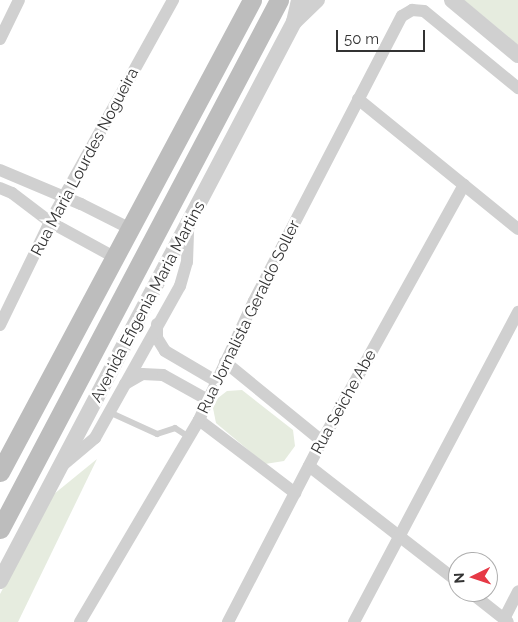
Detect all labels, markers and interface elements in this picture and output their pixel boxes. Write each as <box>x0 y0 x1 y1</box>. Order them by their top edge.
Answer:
scale bar <box>338 20 427 52</box>
text: 50 m <box>344 30 379 48</box>
street label: Rua Maria Lourdes Nogueira <box>27 65 143 259</box>
street label: Avenida Efigenia Maria Martins <box>87 198 209 406</box>
street label: Rua Jornalista Geraldo Soller <box>194 217 304 417</box>
street label: Rua Seiche Abe <box>307 346 381 458</box>
north arrow <box>448 552 498 602</box>
text: N <box>451 572 467 584</box>

